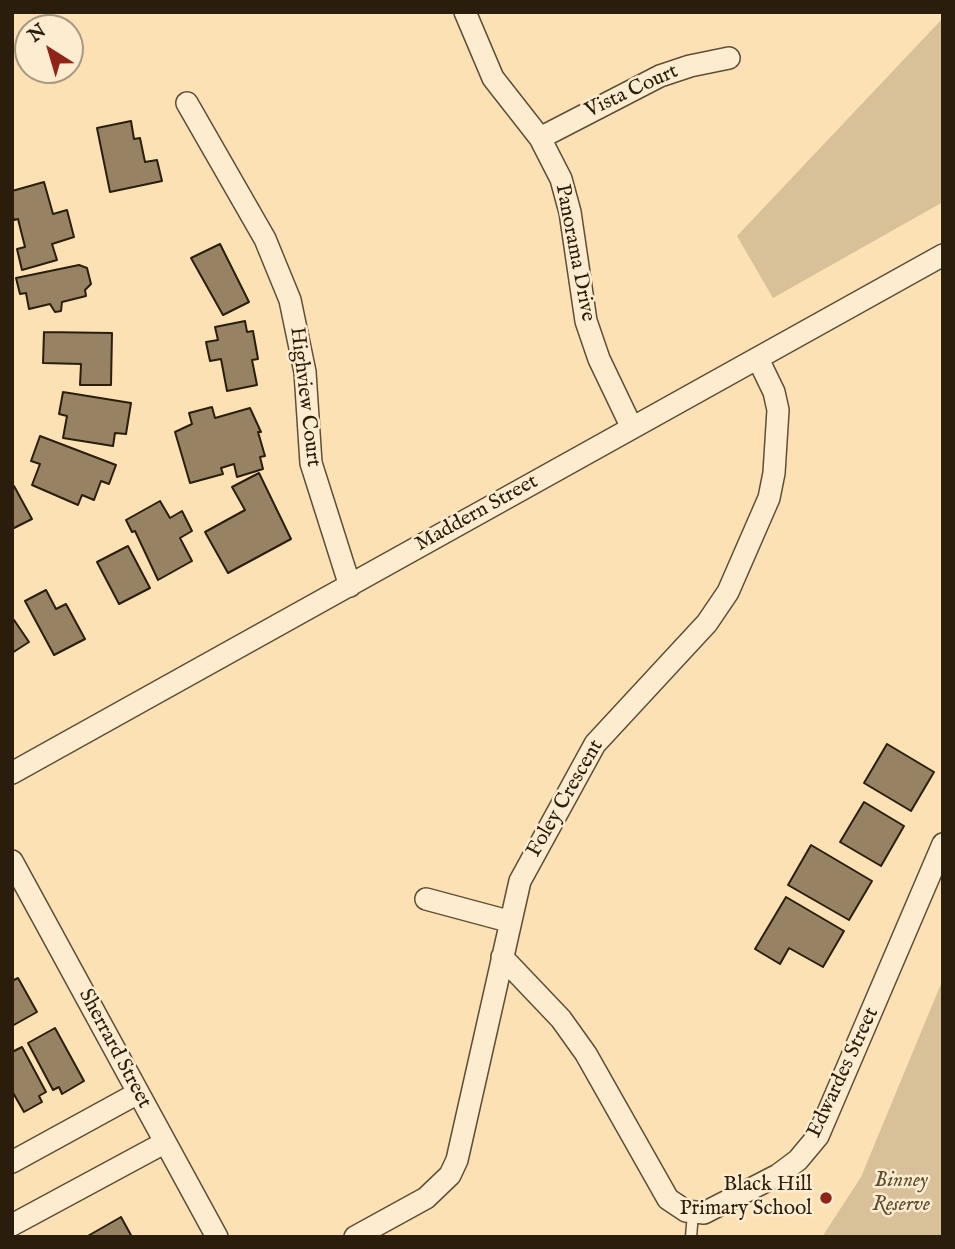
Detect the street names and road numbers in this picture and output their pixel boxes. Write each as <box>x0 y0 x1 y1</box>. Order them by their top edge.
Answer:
street label: Vista Court <box>582 60 682 124</box>
street label: Panorama Drive <box>548 182 600 324</box>
street label: Highview Court <box>283 326 325 468</box>
street label: Maddern Street <box>411 470 543 558</box>
street label: Foley Crescent <box>522 736 610 862</box>
street label: Sherrard Street <box>72 985 156 1113</box>
street label: Edwardes Street <box>803 1004 885 1142</box>

